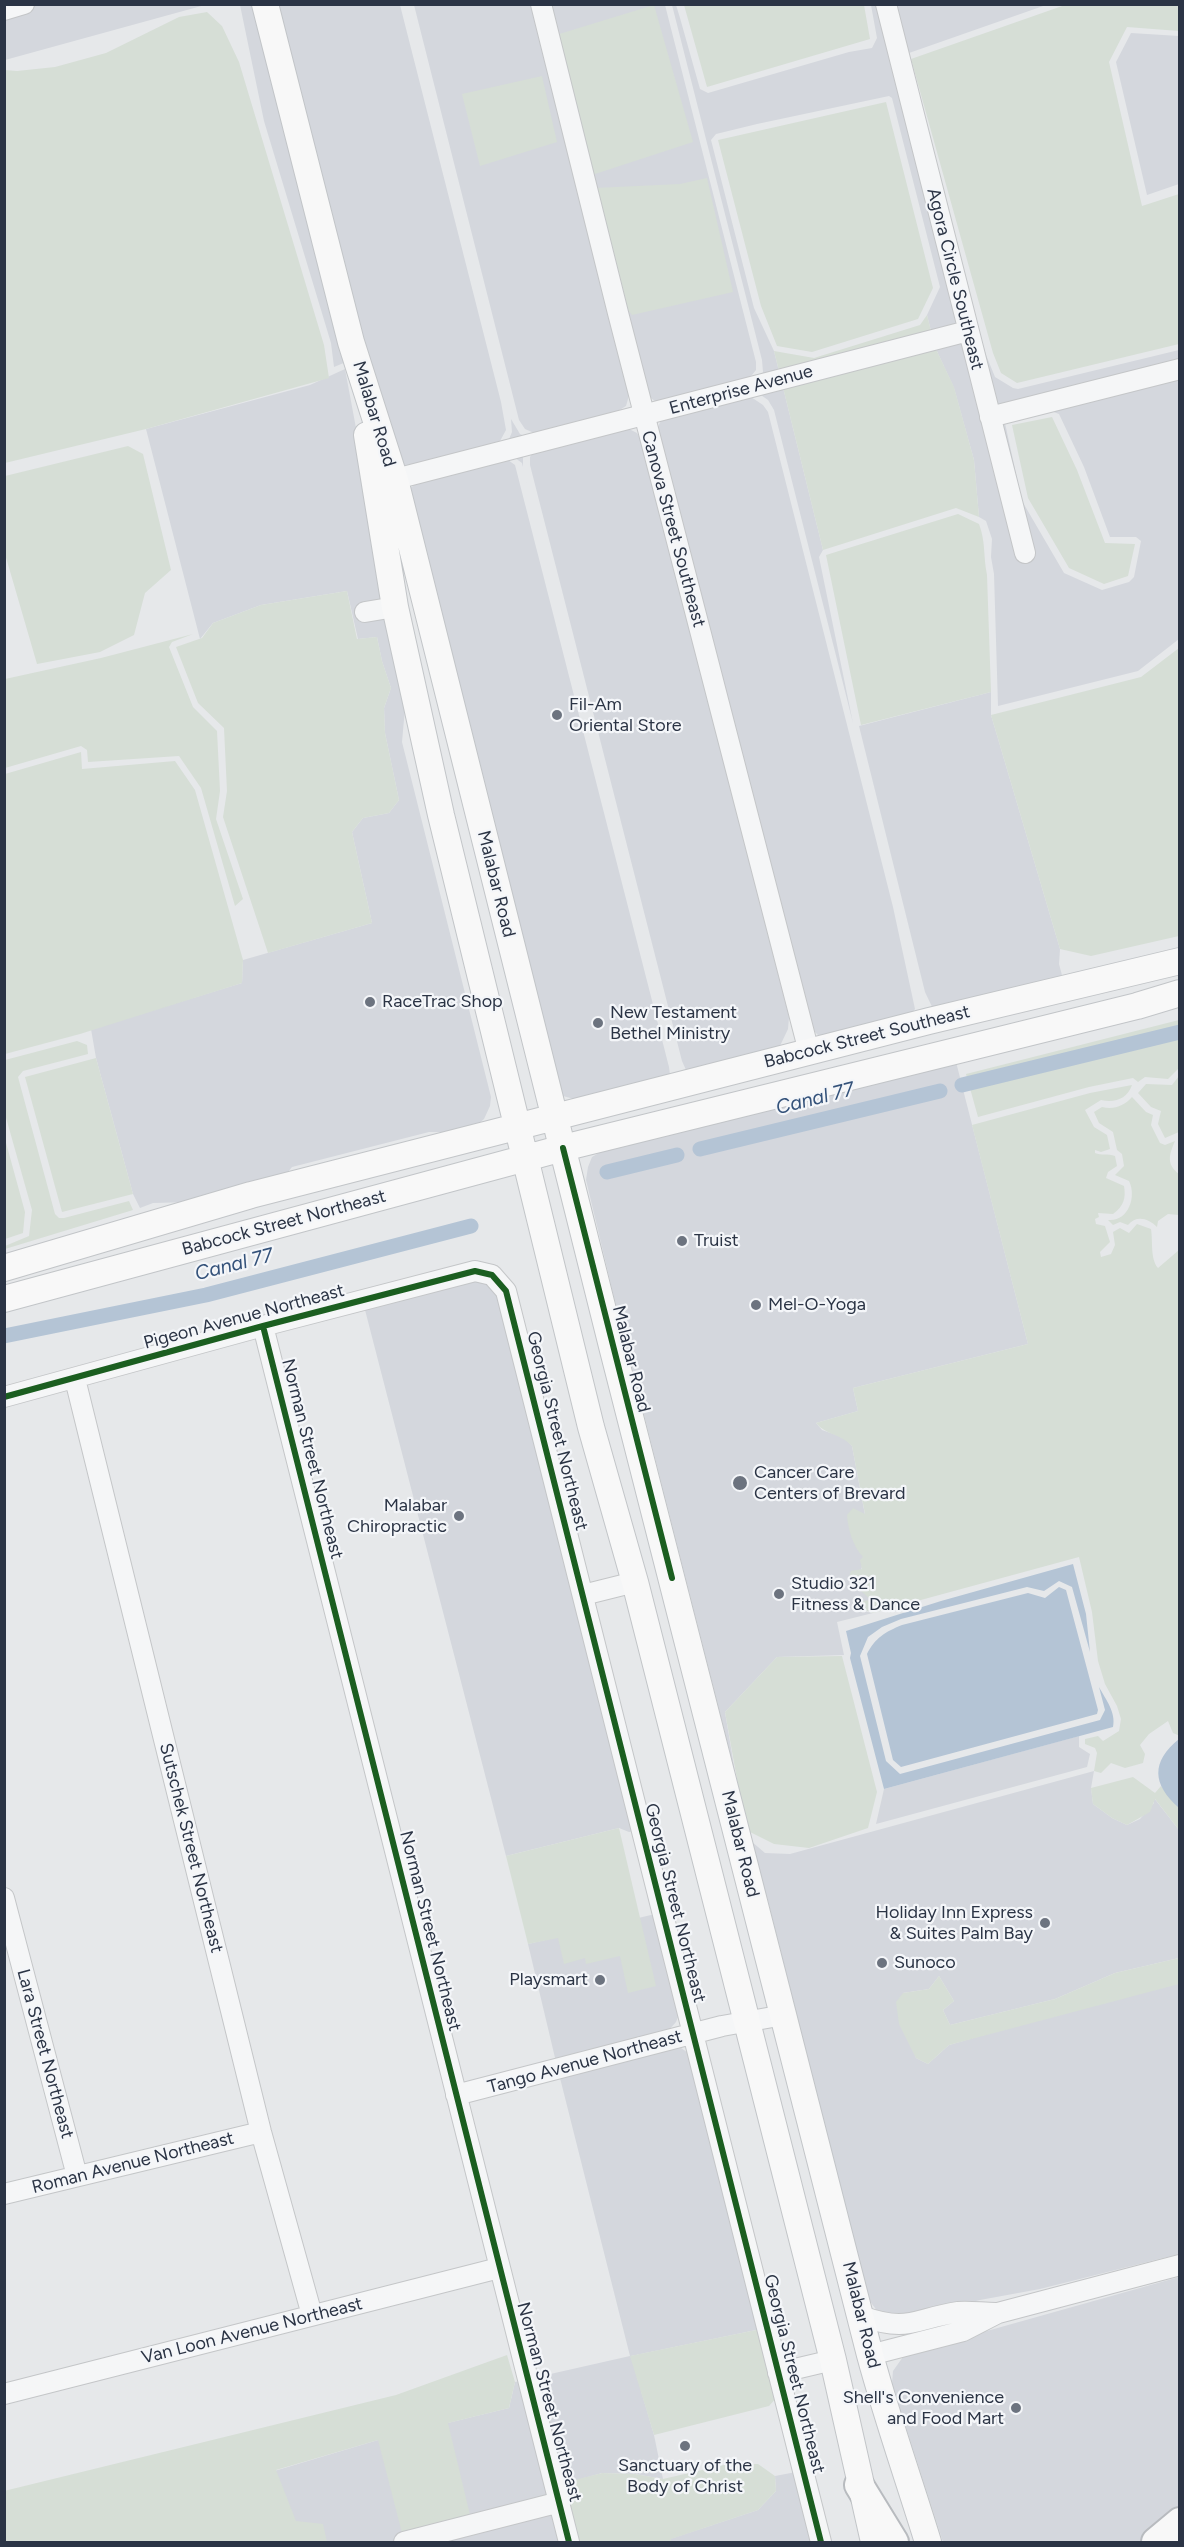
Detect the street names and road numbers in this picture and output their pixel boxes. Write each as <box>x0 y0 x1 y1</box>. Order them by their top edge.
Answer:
street label: Agora Circle Southeast <box>922 186 988 372</box>
street label: Malabar Road <box>348 359 400 469</box>
street label: Enterprise Avenue <box>667 360 815 420</box>
street label: Canova Street Southeast <box>636 428 710 630</box>
street label: Malabar Road <box>472 828 520 940</box>
street label: Babcock Street Southeast <box>762 1001 972 1073</box>
street label: Babcock Street Northeast <box>180 1185 388 1261</box>
street label: Pigeon Avenue Northeast <box>141 1280 347 1354</box>
street label: Malabar Road <box>607 1303 655 1415</box>
street label: Georgia Street Northeast <box>522 1329 592 1533</box>
street label: Norman Street Northeast <box>277 1357 347 1561</box>
street label: Sutschek Street Northeast <box>154 1741 228 1955</box>
street label: Malabar Road <box>716 1788 764 1900</box>
street label: Georgia Street Northeast <box>640 1801 710 2005</box>
street label: Norman Street Northeast <box>395 1829 465 2033</box>
street label: Lara Street Northeast <box>12 1967 78 2141</box>
street label: Tango Avenue Northeast <box>485 2026 685 2098</box>
street label: Roman Avenue Northeast <box>30 2127 236 2199</box>
street label: Malabar Road <box>837 2259 885 2371</box>
street label: Georgia Street Northeast <box>759 2272 829 2476</box>
street label: Van Loon Avenue Northeast <box>139 2293 365 2369</box>
street label: Norman Street Northeast <box>512 2300 586 2504</box>

